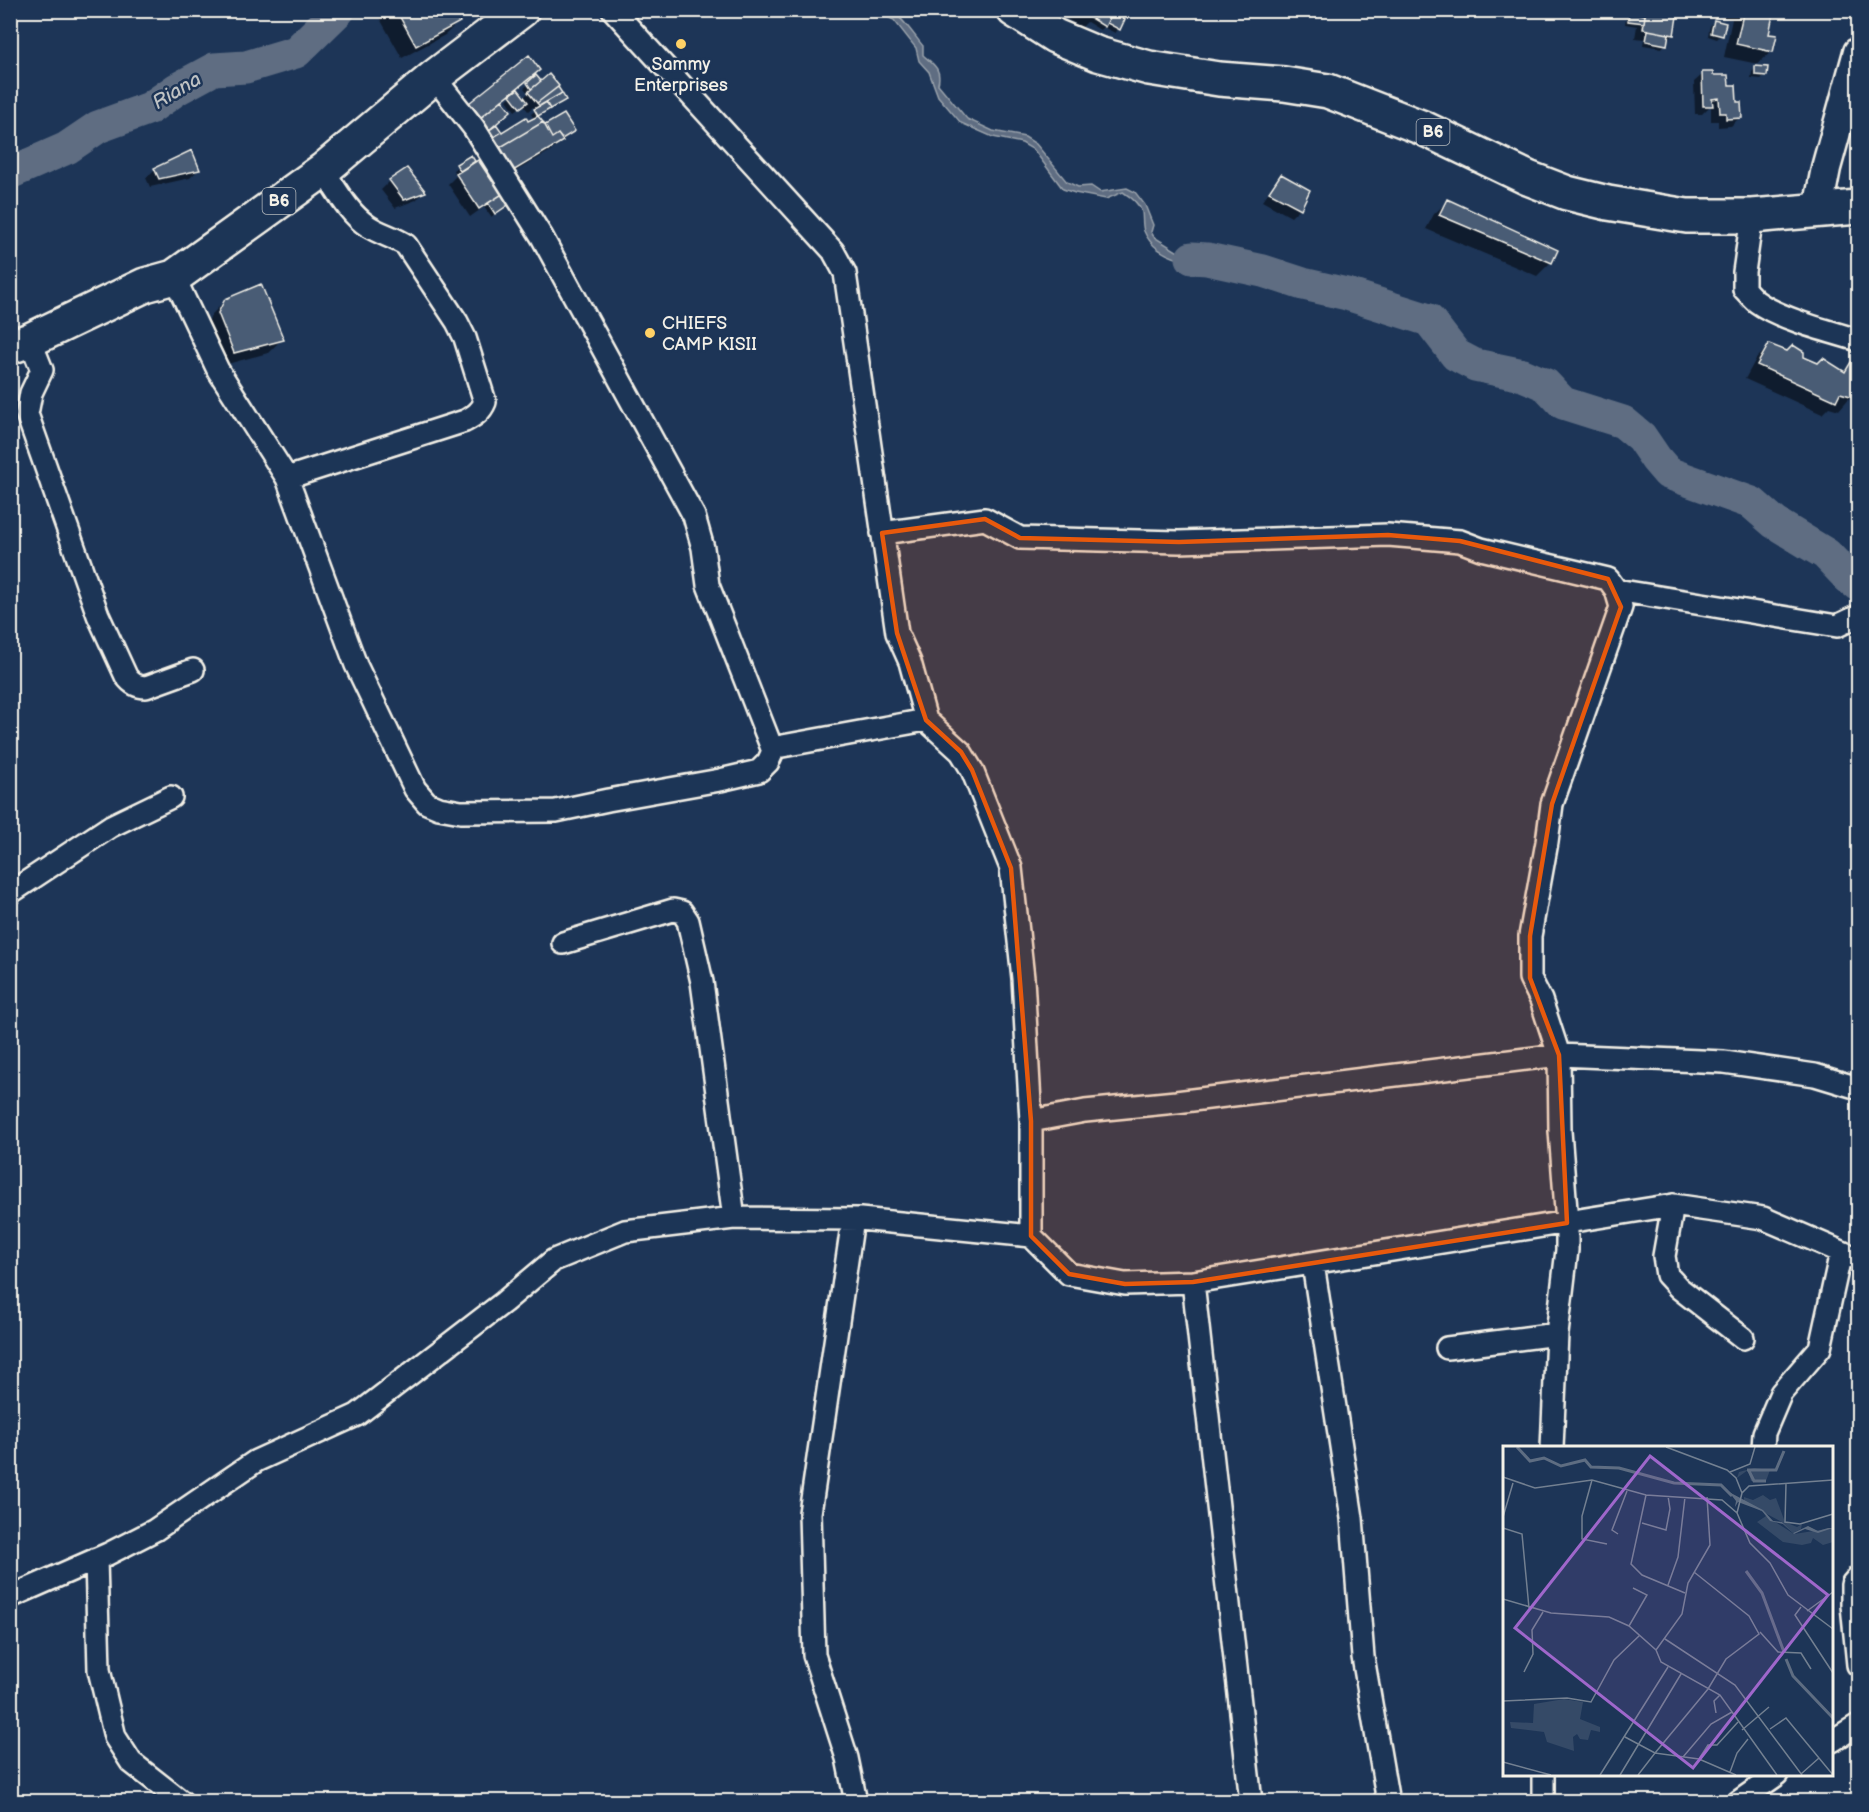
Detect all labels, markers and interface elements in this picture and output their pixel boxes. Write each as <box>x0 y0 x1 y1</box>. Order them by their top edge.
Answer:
marker: Sammy Enterprises <box>674 37 688 51</box>
place label: Sammy Enterprises <box>634 54 728 96</box>
water label: Riana <box>148 67 206 115</box>
road number: B6 <box>1416 119 1450 145</box>
road number: B6 <box>262 188 296 214</box>
place label: CHIEFS CAMP KISII <box>662 313 757 355</box>
marker: CHIEFS CAMP KISII <box>643 326 657 340</box>
inset map <box>1503 1446 1833 1776</box>

